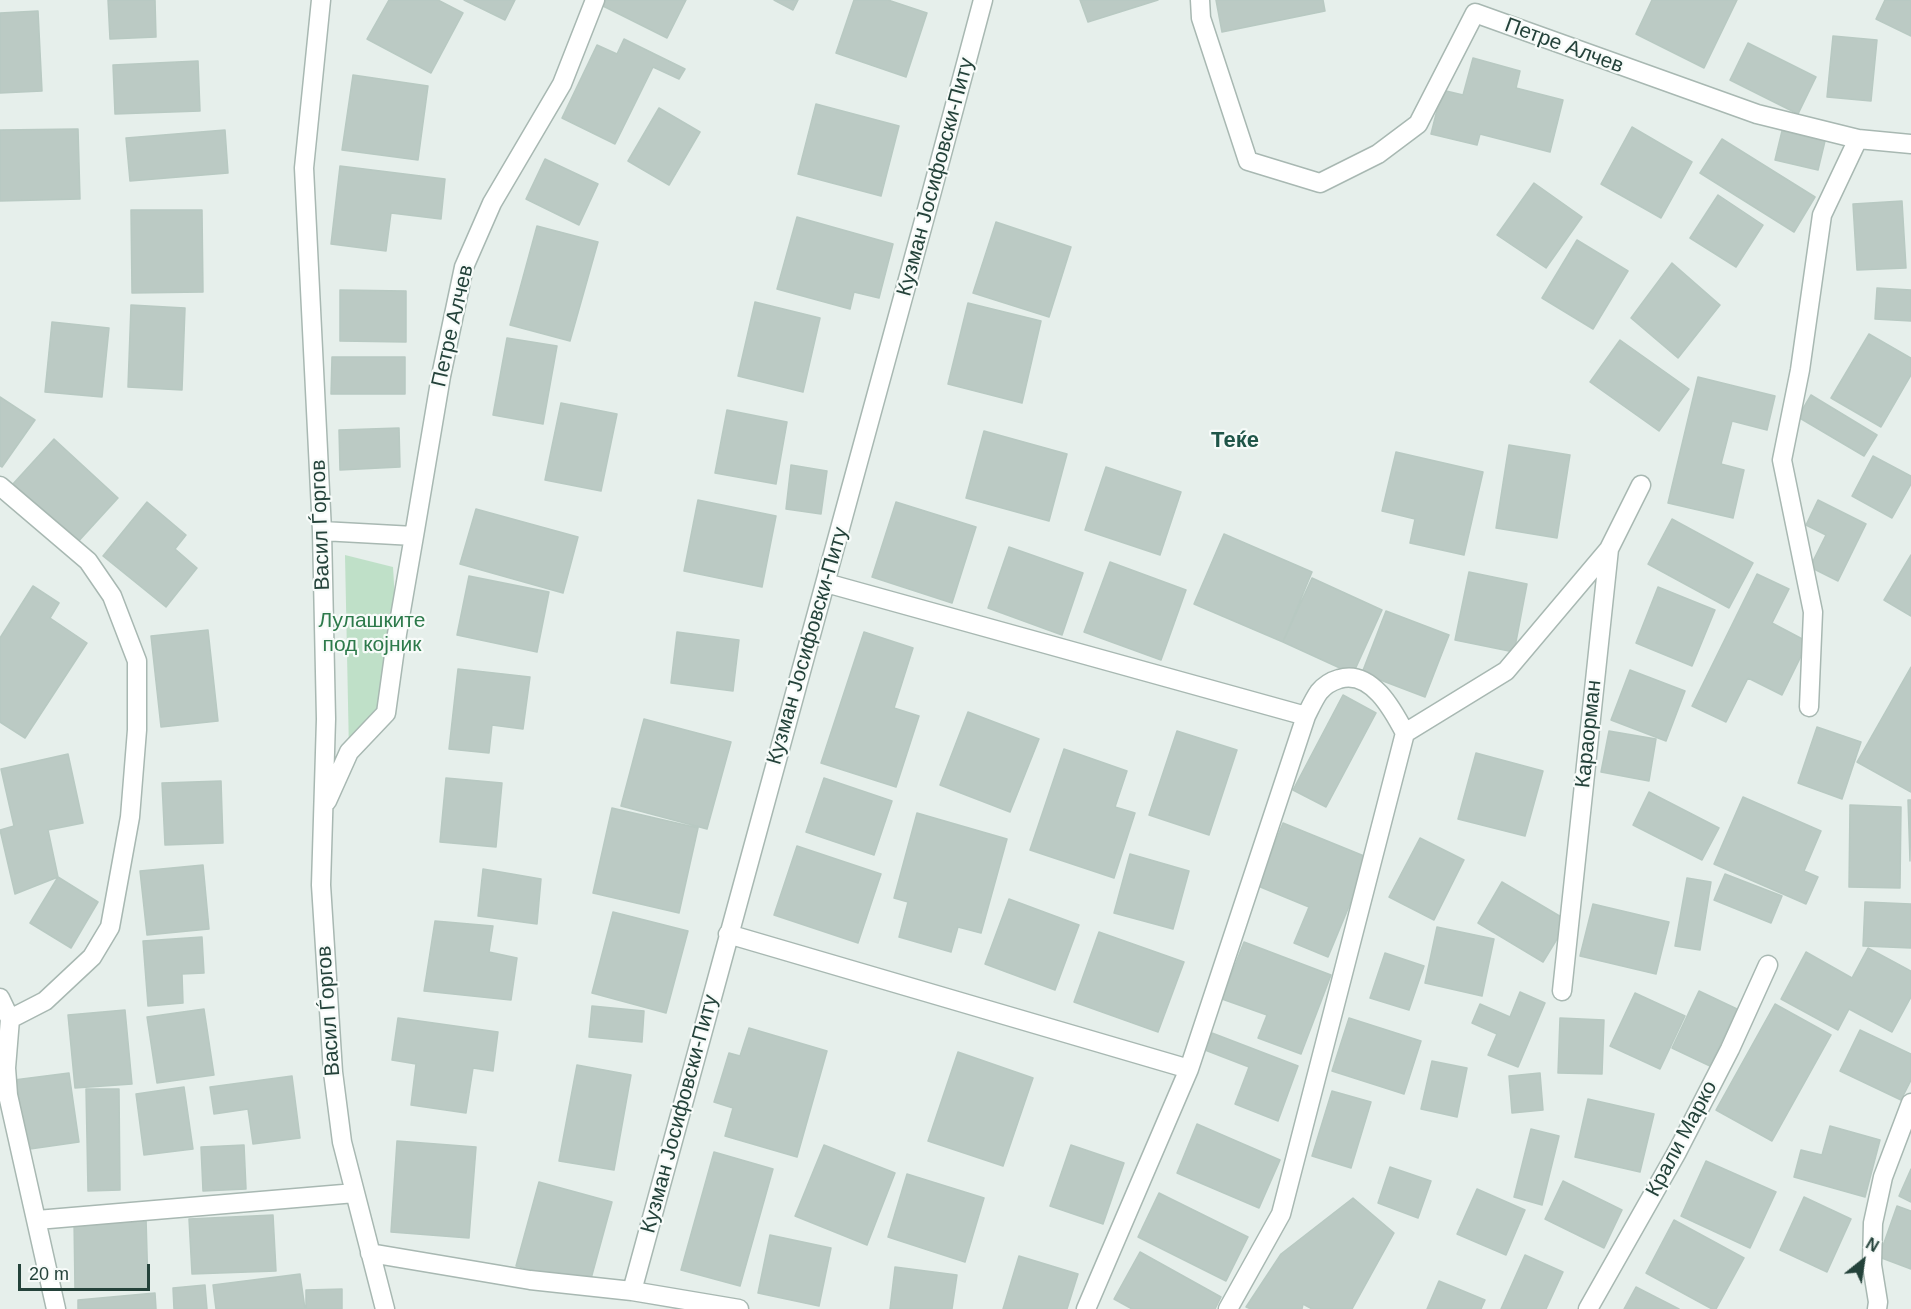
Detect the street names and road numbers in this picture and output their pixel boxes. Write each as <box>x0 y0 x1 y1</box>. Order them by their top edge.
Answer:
street label: Петре Алчев <box>1501 13 1627 79</box>
street label: Кузман Јосифовски-Питу <box>892 55 980 299</box>
street label: Петре Алчев <box>427 263 479 389</box>
street label: Васил Ѓоргов <box>306 459 336 591</box>
street label: Кузман Јосифовски-Питу <box>762 524 854 768</box>
street label: Караорман <box>1571 679 1607 789</box>
street label: Васил Ѓоргов <box>312 945 346 1077</box>
street label: Кузман Јосифовски-Питу <box>636 992 724 1236</box>
street label: Крали Марко <box>1641 1077 1723 1201</box>

